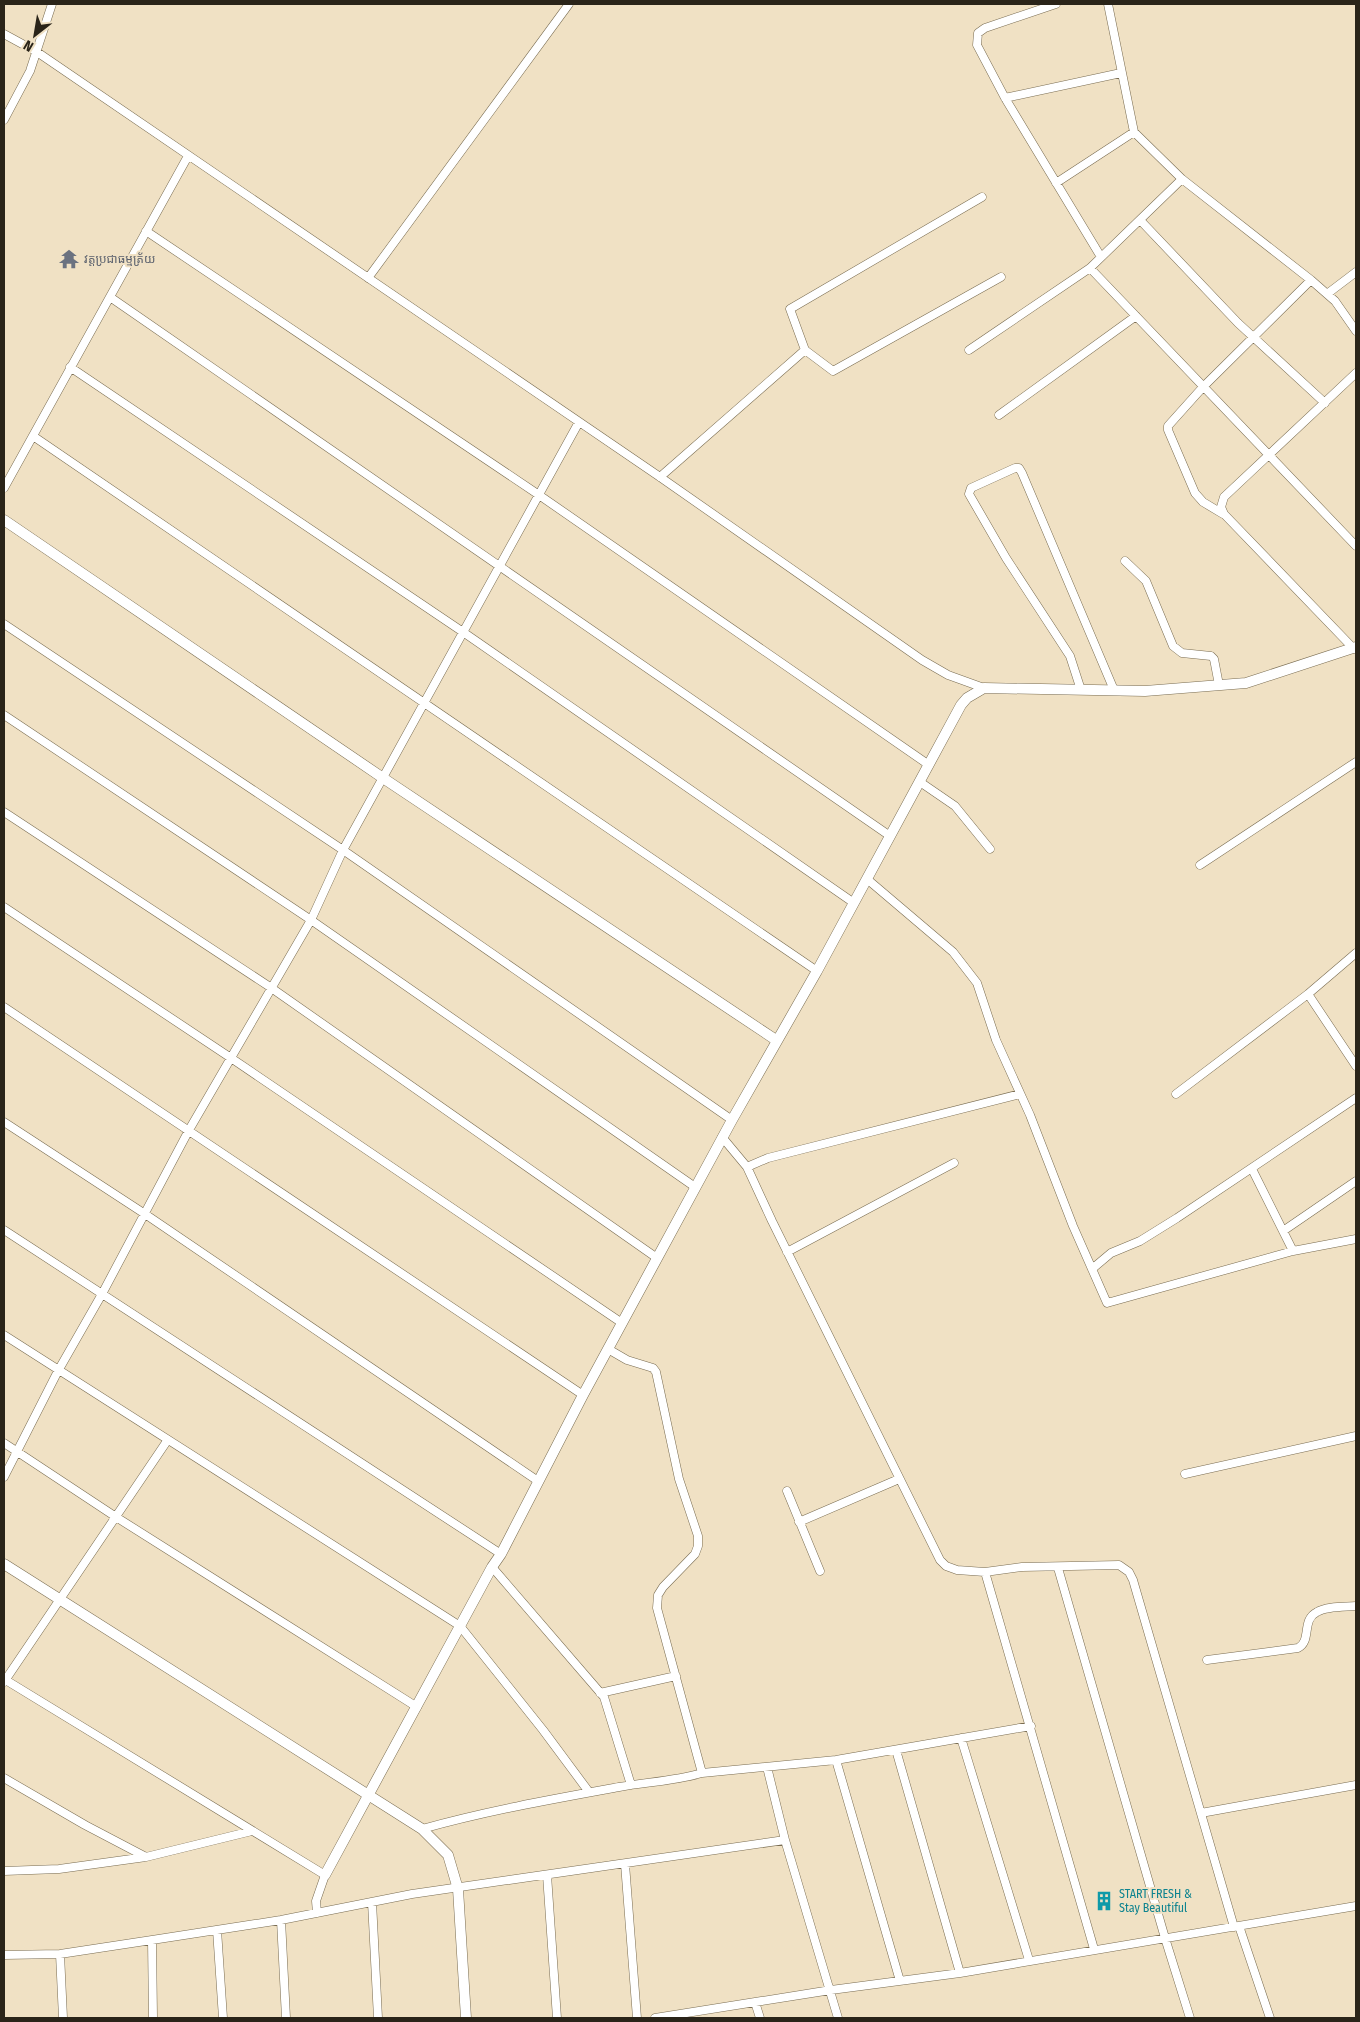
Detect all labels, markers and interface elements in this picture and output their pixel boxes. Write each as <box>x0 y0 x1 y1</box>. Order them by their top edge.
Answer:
north arrow <box>10 10 60 60</box>
text: N <box>21 36 37 55</box>
temple icon: វត្តប្រជាធម្មត្រ័យ <box>58 248 80 270</box>
place label: វត្តប្រជាធម្មត្រ័យ <box>84 252 155 266</box>
place label: START FRESH & Stay Beautiful <box>1119 1887 1192 1915</box>
building icon: START FRESH & Stay Beautiful <box>1093 1890 1115 1912</box>

